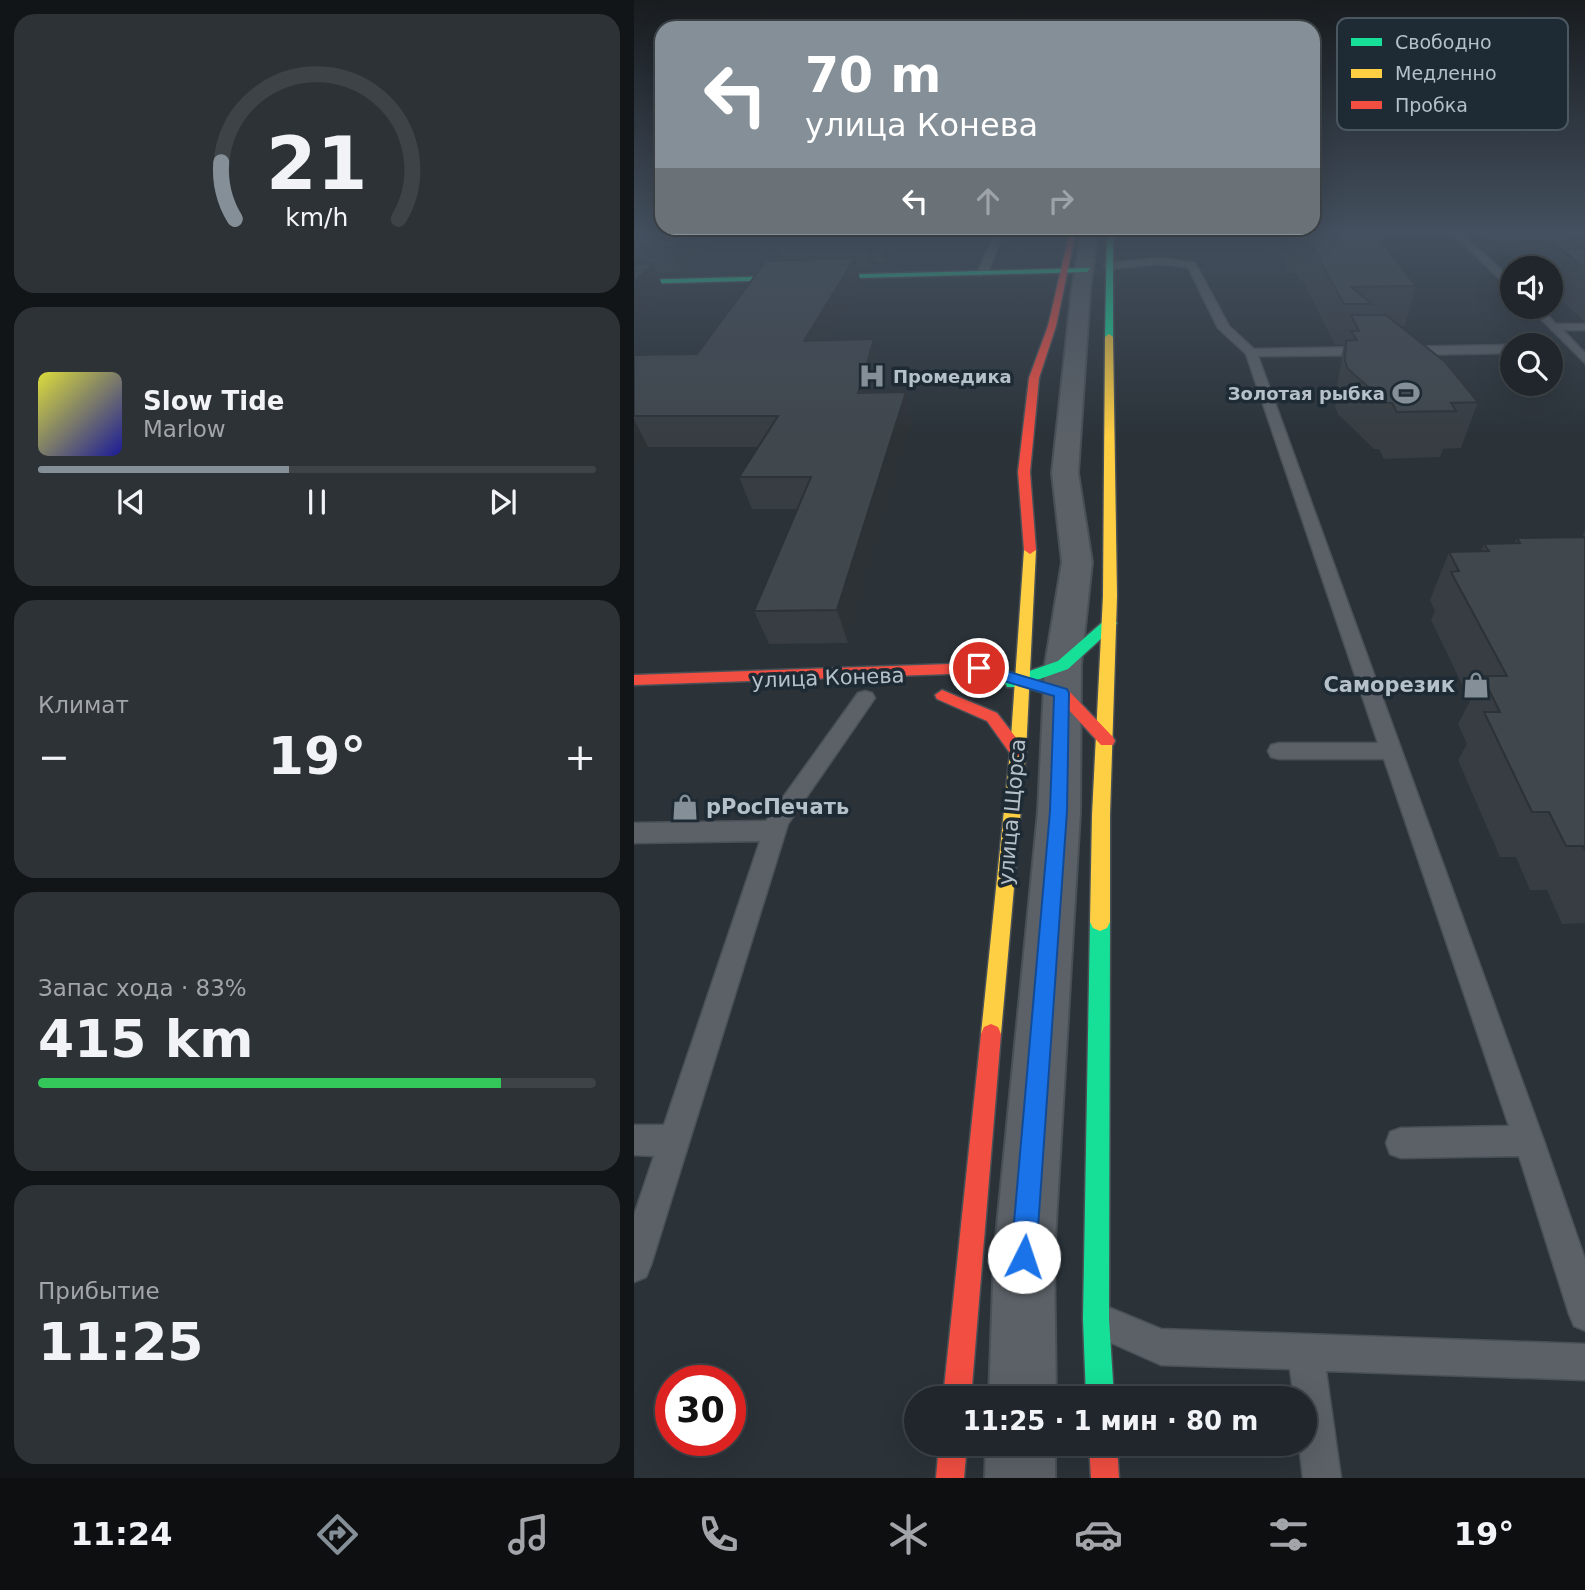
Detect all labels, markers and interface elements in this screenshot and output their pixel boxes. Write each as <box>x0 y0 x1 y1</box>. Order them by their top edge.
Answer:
legend <box>1337 18 1568 130</box>
text: Свободно <box>1395 31 1492 53</box>
text: 70 m <box>805 47 941 104</box>
icon: left <box>690 49 781 140</box>
text: Медленно <box>1395 62 1497 84</box>
text: Пробка <box>1395 94 1468 116</box>
text: улица Конева <box>805 106 1038 144</box>
text: 21 <box>266 122 368 207</box>
icon: left <box>896 182 934 220</box>
icon: ahead <box>969 182 1007 220</box>
icon: right <box>1042 182 1080 220</box>
text: km/h <box>285 203 349 232</box>
map controls <box>1500 256 1563 396</box>
button: sound <box>1500 256 1563 319</box>
button: search <box>1500 333 1563 396</box>
hospital icon: Промедика <box>857 361 887 391</box>
place label: Промедика <box>893 366 1012 387</box>
sports icon: Золотая рыбка <box>1391 378 1421 408</box>
place label: Золотая рыбка <box>1228 383 1385 404</box>
text: Slow Tide <box>143 386 284 416</box>
text: Marlow <box>143 416 226 442</box>
icon: previous <box>112 483 150 521</box>
icon: pause <box>298 483 336 521</box>
icon: next <box>484 483 522 521</box>
pin <box>949 638 1009 698</box>
icon: arrive <box>960 649 998 687</box>
street label: улица Конева <box>751 663 905 693</box>
shop icon: Саморезик <box>1461 670 1491 700</box>
place label: Саморезик <box>1323 673 1455 697</box>
text: Климат <box>38 692 129 718</box>
text: 19° <box>268 726 366 786</box>
text: − <box>38 735 70 779</box>
text: + <box>564 735 596 779</box>
street label: улица Щорса <box>994 738 1030 886</box>
shop icon: рРосПечать <box>670 792 700 822</box>
place label: рРосПечать <box>706 795 849 819</box>
text: Запас хода · 83% <box>38 975 247 1001</box>
text: 415 km <box>38 1009 253 1069</box>
position arrow <box>987 1220 1061 1294</box>
text: Прибытие <box>38 1278 160 1304</box>
text: 11:25 <box>38 1312 204 1372</box>
speed limit sign: 30 <box>655 1365 746 1456</box>
text: 11:25 · 1 мин · 80 m <box>963 1406 1258 1436</box>
icon: directions <box>313 1510 362 1559</box>
icon: music <box>504 1510 553 1559</box>
icon: phone <box>694 1510 743 1559</box>
icon: climate <box>884 1510 933 1559</box>
icon: car <box>1074 1510 1123 1559</box>
icon: filters <box>1264 1510 1313 1559</box>
text: 11:24 <box>71 1515 172 1553</box>
text: 19° <box>1454 1515 1514 1553</box>

